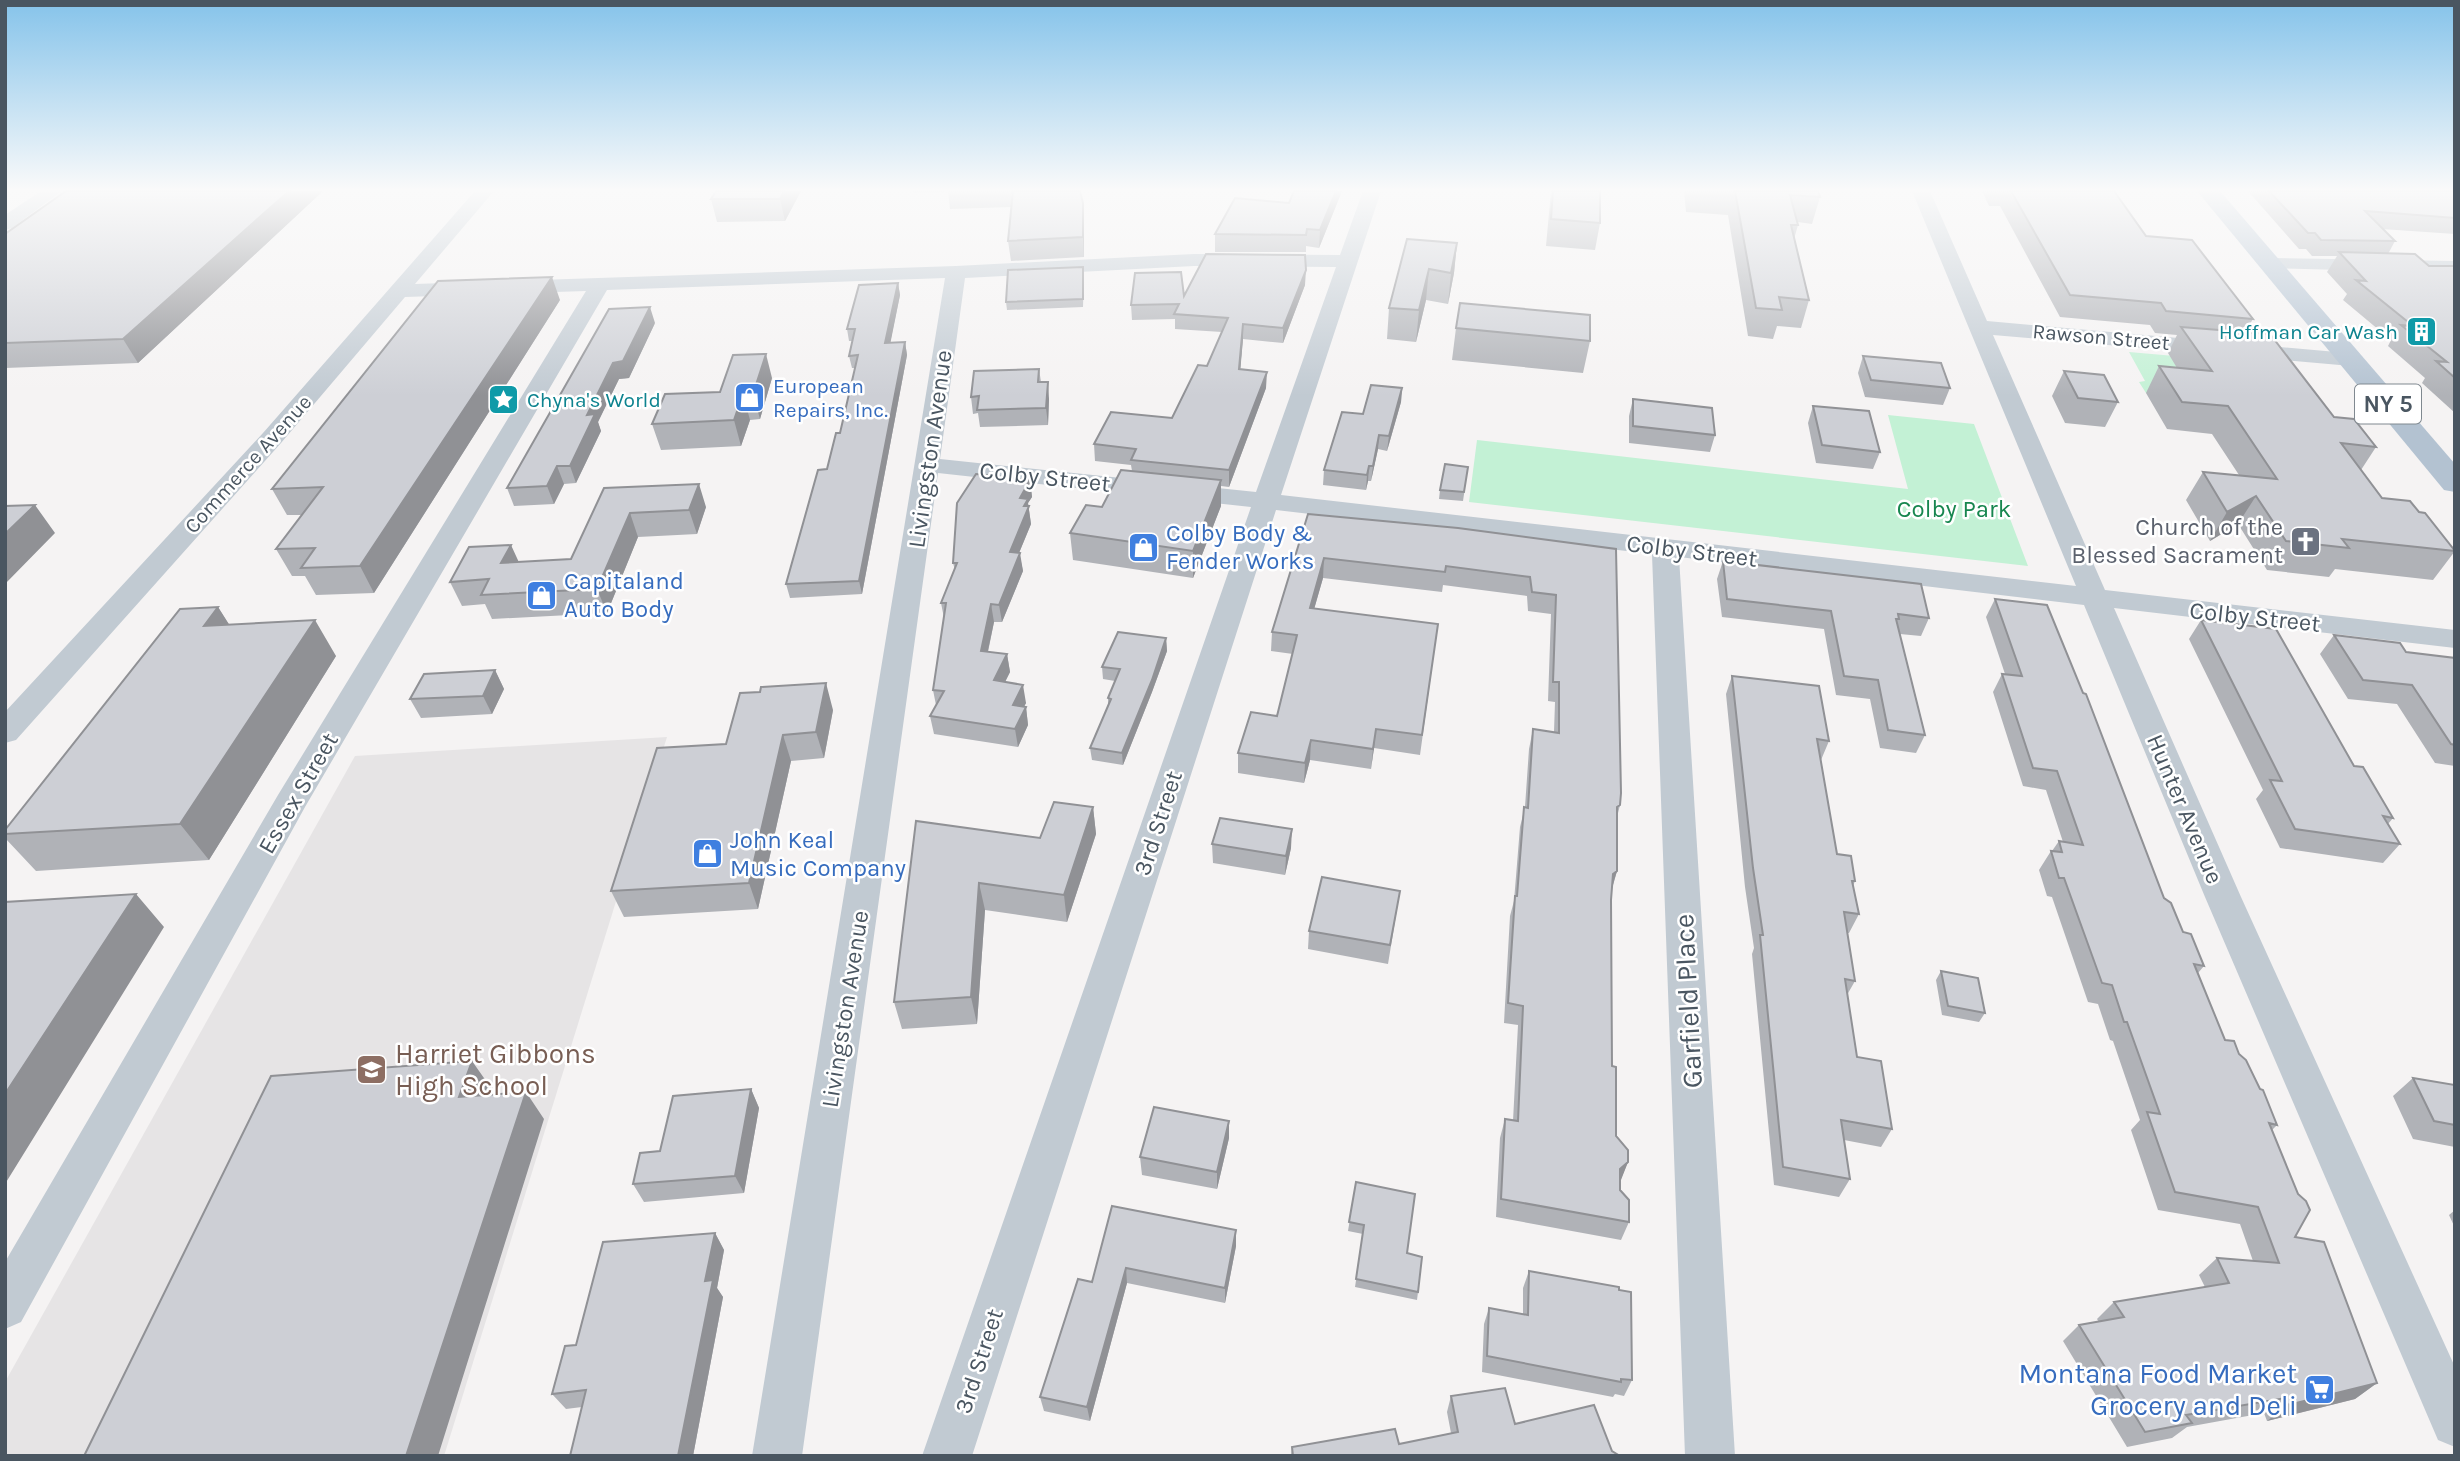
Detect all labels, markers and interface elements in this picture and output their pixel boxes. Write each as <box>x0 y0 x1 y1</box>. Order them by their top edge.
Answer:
building icon: Hoffman Car Wash <box>2404 315 2438 349</box>
street label: Rawson Street <box>2031 319 2171 355</box>
place label: Hoffman Car Wash <box>2219 320 2398 344</box>
street label: Livingston Avenue <box>902 348 958 550</box>
place label: European Repairs, Inc. <box>773 374 888 422</box>
shop icon: European Repairs, Inc. <box>733 381 767 415</box>
place icon: Chyna's World <box>487 383 521 417</box>
road number: NY 5 <box>2355 384 2421 424</box>
place label: Chyna's World <box>527 388 661 412</box>
street label: Commerce Avenue <box>180 390 316 538</box>
street label: Colby Street <box>978 456 1112 498</box>
park label: Colby Park <box>1897 495 2011 523</box>
place label: Church of the Blessed Sacrament <box>2071 513 2283 569</box>
place label: Colby Body & Fender Works <box>1166 519 1314 575</box>
church icon: Church of the Blessed Sacrament <box>2289 524 2323 558</box>
street label: Colby Street <box>1625 529 1759 573</box>
shop icon: Colby Body & Fender Works <box>1126 530 1160 564</box>
place label: Capitaland Auto Body <box>564 567 684 623</box>
shop icon: Capitaland Auto Body <box>524 578 558 612</box>
street label: Colby Street <box>2188 596 2322 638</box>
street label: Essex Street <box>252 728 344 858</box>
street label: Hunter Avenue <box>2141 730 2229 888</box>
street label: 3rd Street <box>1128 767 1188 879</box>
place label: John Keal Music Company <box>730 826 906 882</box>
shop icon: John Keal Music Company <box>690 837 724 871</box>
street label: Livingston Avenue <box>816 908 874 1110</box>
street label: Garfield Place <box>1667 913 1709 1089</box>
place label: Harriet Gibbons High School <box>395 1037 596 1102</box>
school or university icon: Harriet Gibbons High School <box>355 1052 389 1086</box>
street label: 3rd Street <box>949 1305 1009 1417</box>
place label: Montana Food Market Grocery and Deli <box>2019 1357 2297 1422</box>
supermarket icon: Montana Food Market Grocery and Deli <box>2303 1372 2337 1406</box>

